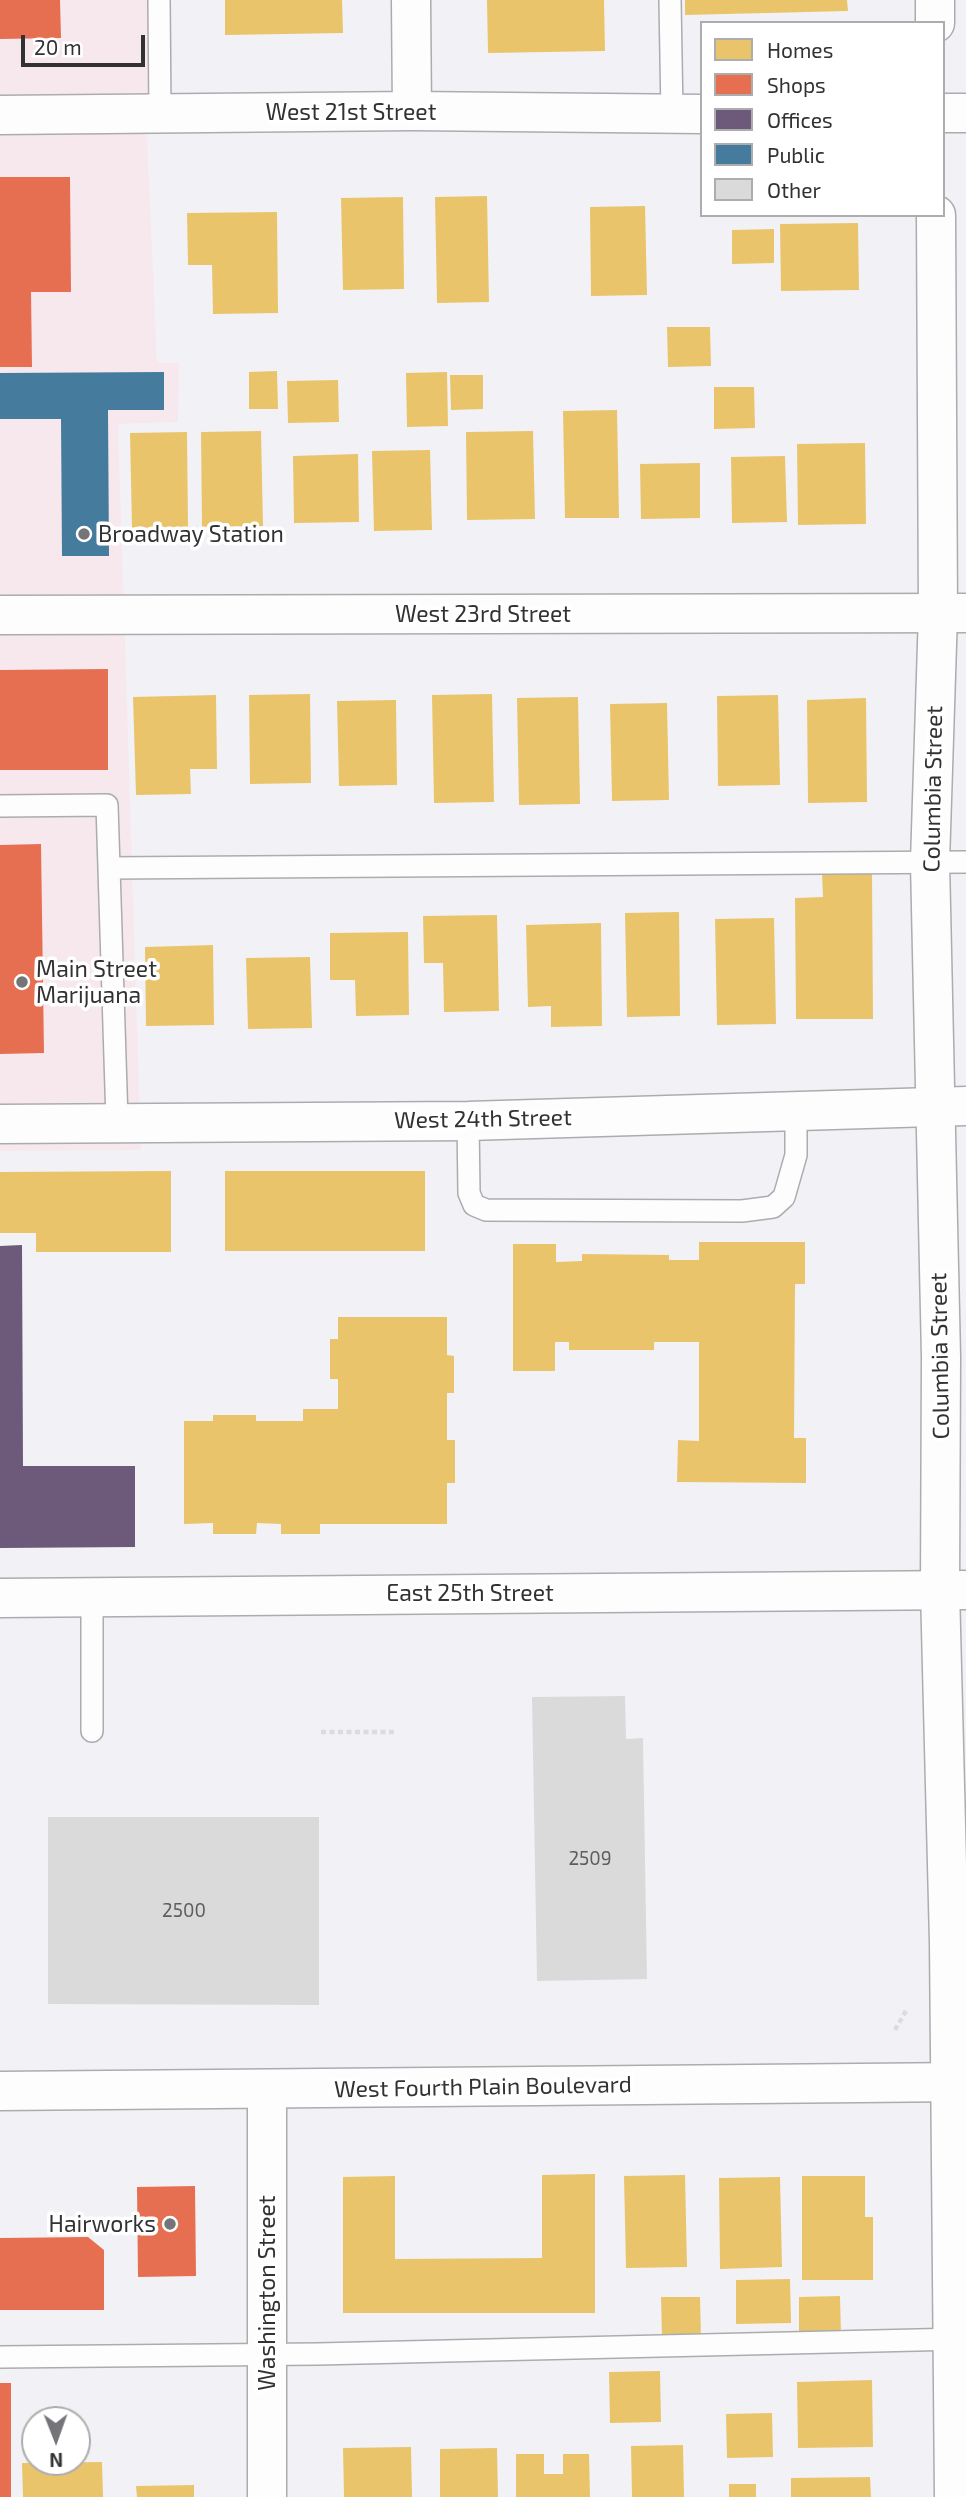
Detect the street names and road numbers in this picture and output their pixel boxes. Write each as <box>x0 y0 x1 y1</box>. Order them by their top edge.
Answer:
street label: West 21st Street <box>266 98 436 126</box>
street label: West 23rd Street <box>395 600 571 628</box>
street label: Columbia Street <box>918 705 948 873</box>
street label: West 24th Street <box>394 1104 572 1134</box>
street label: Columbia Street <box>925 1272 955 1440</box>
street label: East 25th Street <box>386 1579 554 1607</box>
street label: West Fourth Plain Boulevard <box>334 2071 632 2103</box>
street label: Washington Street <box>253 2195 281 2391</box>

